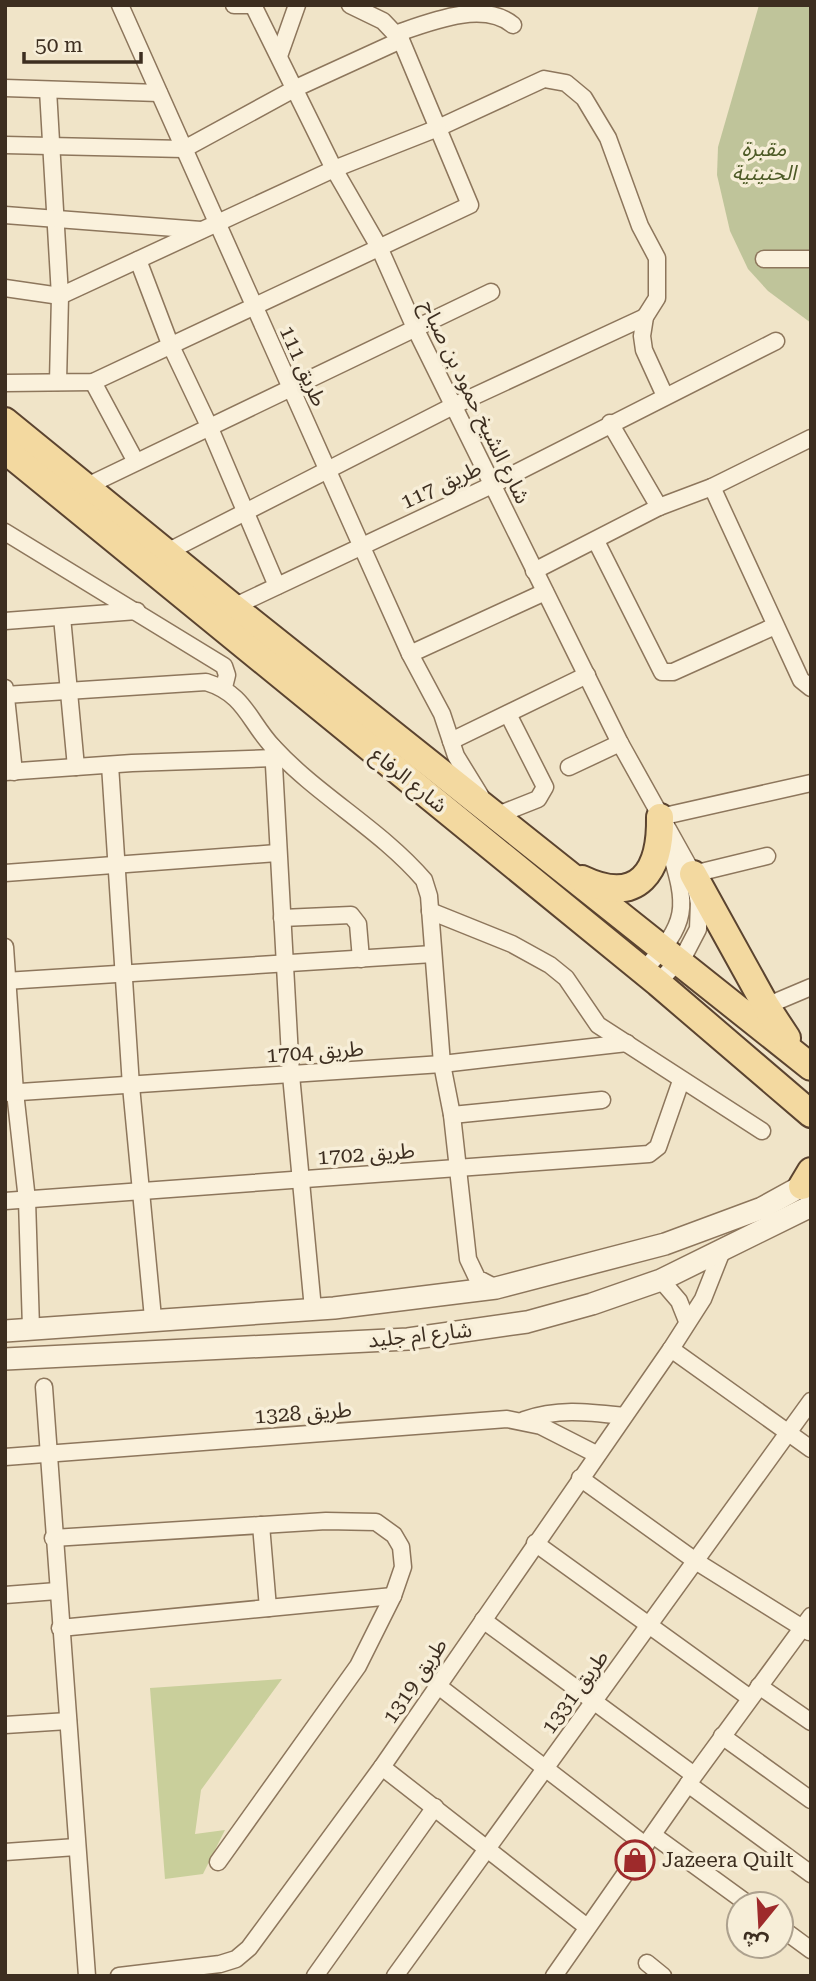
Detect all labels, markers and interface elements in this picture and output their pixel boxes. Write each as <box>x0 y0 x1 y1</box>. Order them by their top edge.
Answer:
scale bar <box>24 21 142 65</box>
text: 50 m <box>35 33 83 57</box>
park label: مقبرة الحنينية <box>732 137 798 185</box>
street label: شارع الشيخ حمود بن صباح <box>413 296 535 509</box>
street label: طريق 111 <box>274 322 331 410</box>
street label: طريق 117 <box>397 456 485 515</box>
street label: شارع الرفاع <box>364 742 452 820</box>
street label: طريق 1704 <box>266 1037 365 1068</box>
street label: طريق 1702 <box>317 1139 416 1170</box>
street label: شارع ام جليد <box>367 1318 474 1356</box>
street label: طريق 1328 <box>254 1398 353 1429</box>
street label: طريق 1319 <box>378 1634 453 1729</box>
street label: طريق 1331 <box>537 1646 614 1739</box>
shop icon: Jazeera Quilt <box>614 1839 656 1881</box>
place label: Jazeera Quilt <box>662 1848 794 1872</box>
north arrow <box>725 1890 795 1960</box>
text: ش <box>739 1926 771 1956</box>

